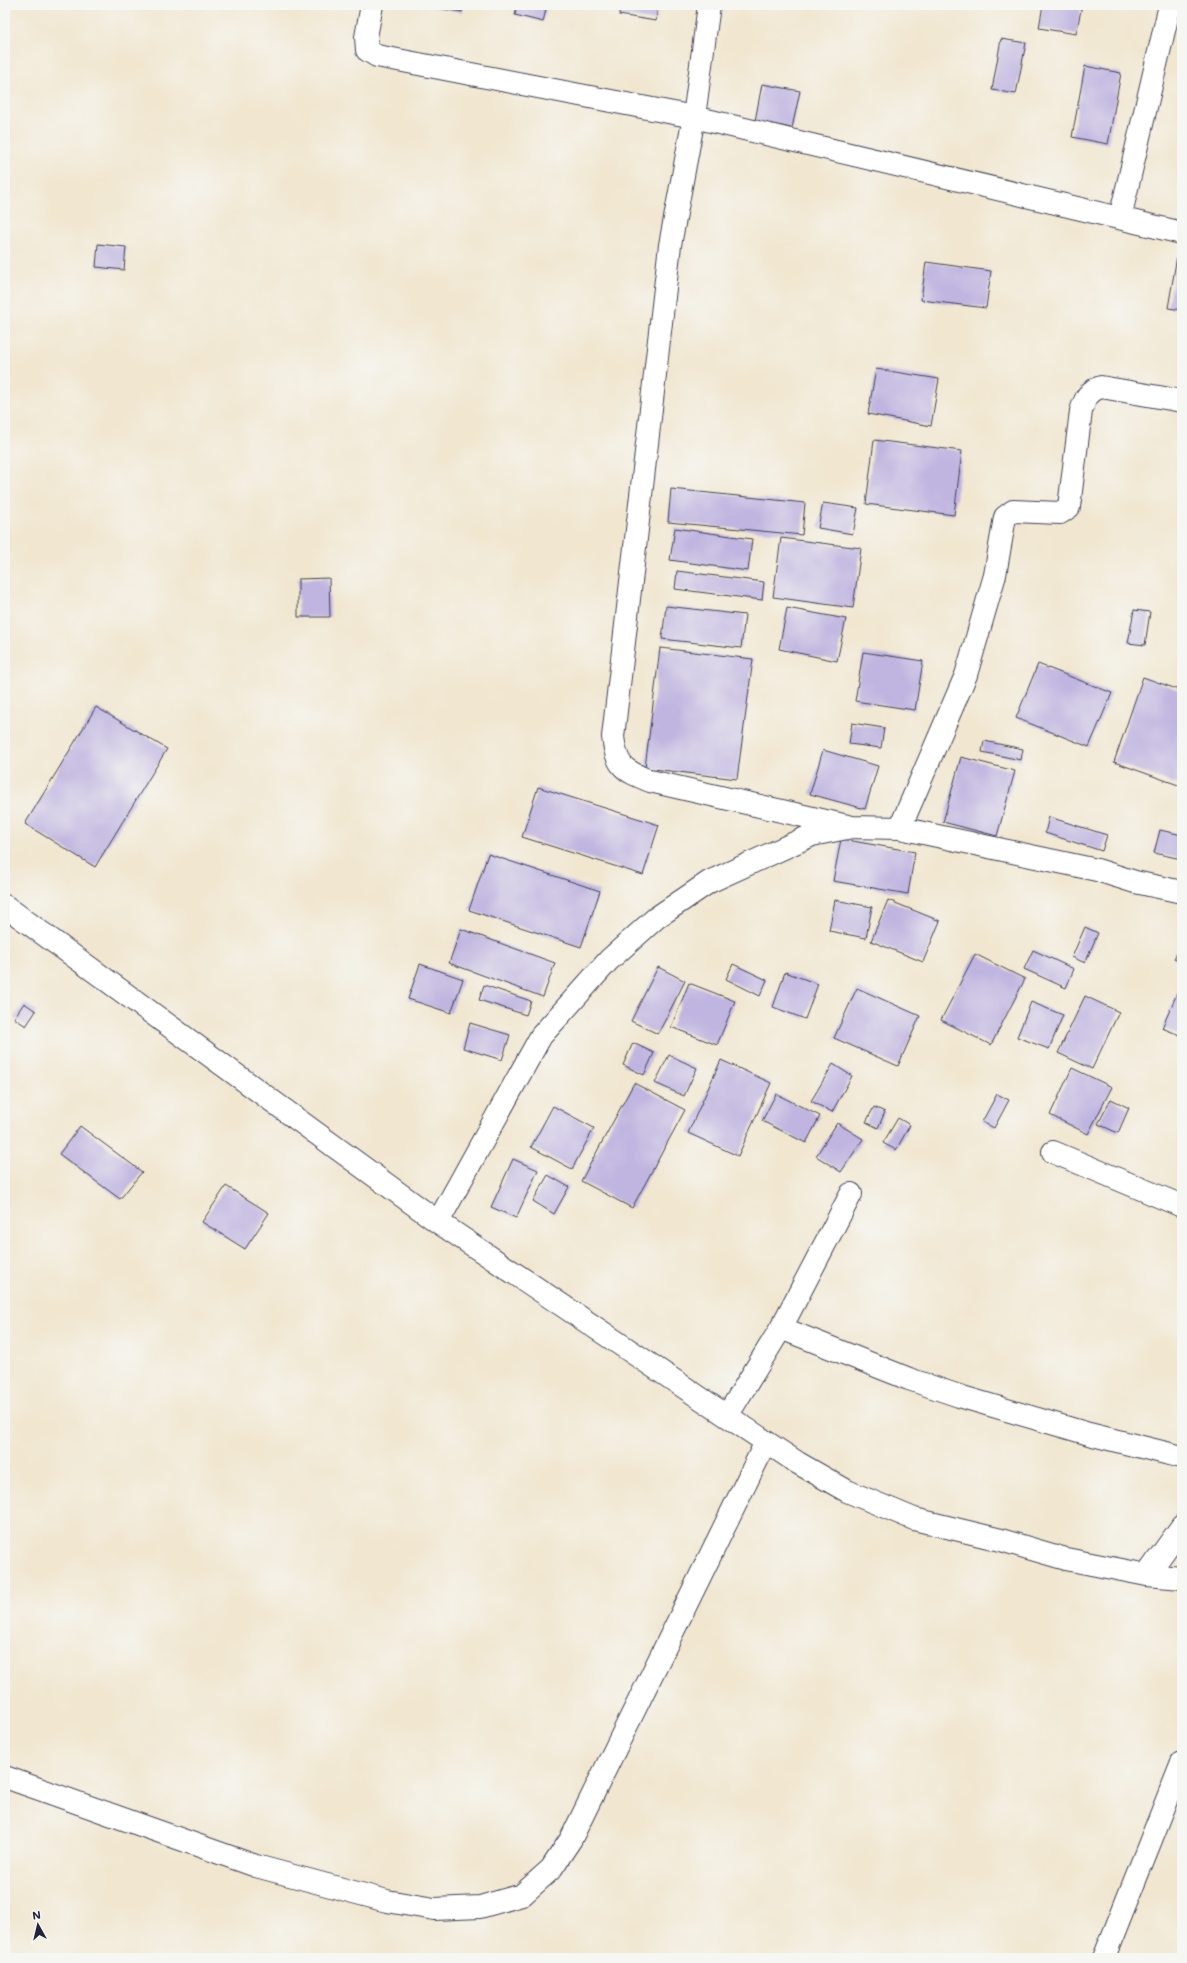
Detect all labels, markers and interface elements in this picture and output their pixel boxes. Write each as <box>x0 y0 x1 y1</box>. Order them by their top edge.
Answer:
north arrow <box>18 1905 58 1945</box>
text: N <box>31 1907 42 1923</box>

